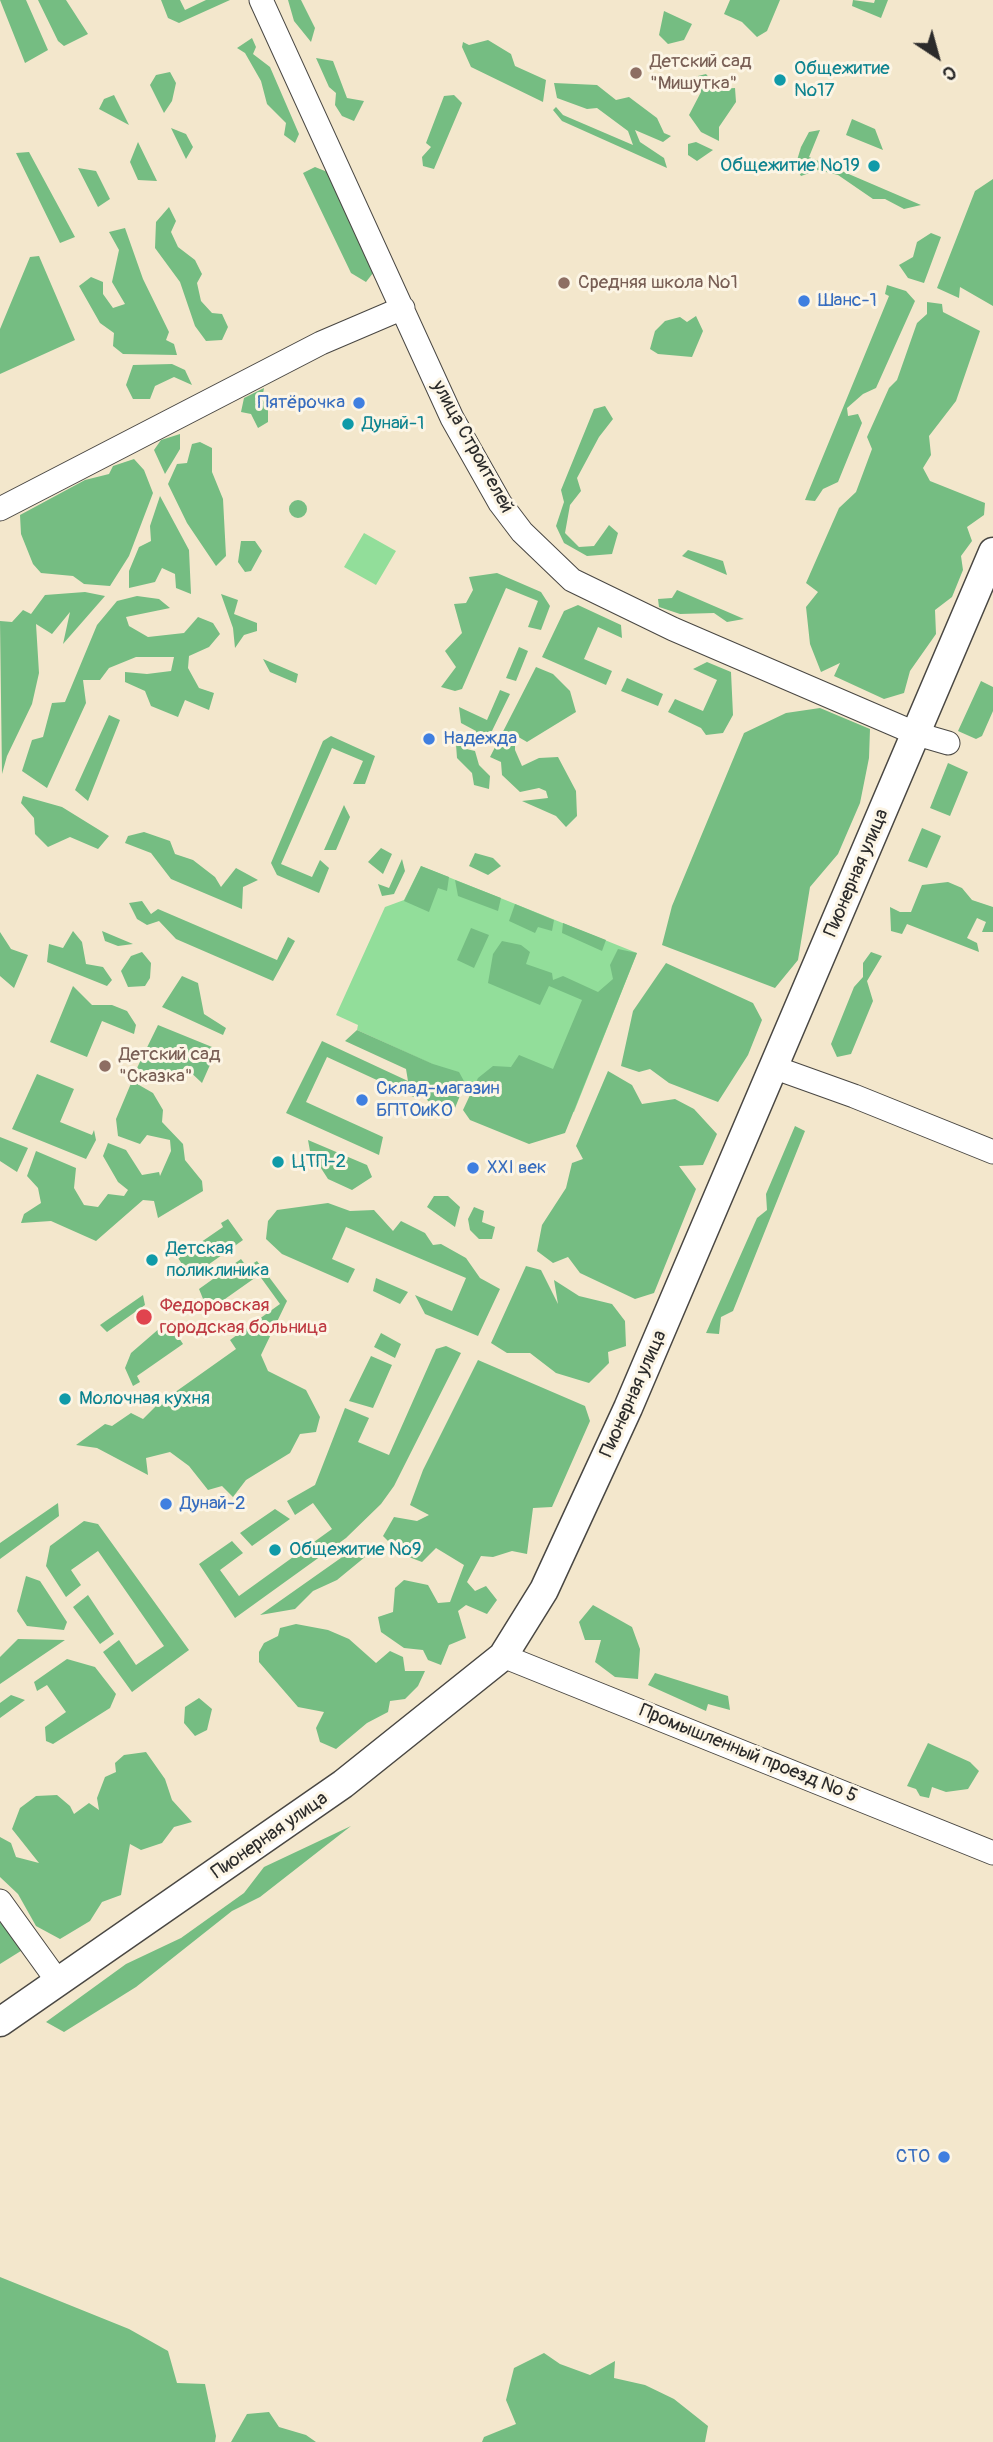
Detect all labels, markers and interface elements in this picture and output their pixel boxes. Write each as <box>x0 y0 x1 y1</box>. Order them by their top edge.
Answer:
north arrow <box>902 21 972 91</box>
place label: Детский сад "Мишутка" <box>650 51 751 95</box>
place label: Общежитие №17 <box>794 58 890 102</box>
text: С <box>938 60 961 86</box>
marker: Детский сад "Мишутка" <box>628 65 644 81</box>
marker: Общежитие №17 <box>772 72 788 88</box>
place label: Общежитие №19 <box>720 155 860 177</box>
marker: Общежитие №19 <box>866 158 882 174</box>
place label: Средняя школа №1 <box>578 272 738 294</box>
marker: Средняя школа №1 <box>556 275 572 291</box>
place label: Шанс-1 <box>818 290 877 312</box>
marker: Шанс-1 <box>796 293 812 309</box>
street label: улица Строителей <box>426 377 518 517</box>
place label: Пятёрочка <box>257 392 345 414</box>
marker: Пятёрочка <box>351 395 367 411</box>
place label: Дунай-1 <box>362 413 424 435</box>
marker: Дунай-1 <box>340 416 356 432</box>
place label: Надежда <box>443 728 517 750</box>
marker: Надежда <box>421 731 437 747</box>
street label: Пионерная улица <box>820 806 894 940</box>
place label: Детский сад "Сказка" <box>119 1044 220 1088</box>
marker: Детский сад "Сказка" <box>97 1058 113 1074</box>
place label: Склад-магазин БПТОиКО <box>376 1078 500 1122</box>
marker: Склад-магазин БПТОиКО <box>354 1092 370 1108</box>
place label: ЦТП-2 <box>292 1151 346 1173</box>
marker: ЦТП-2 <box>270 1154 286 1170</box>
place label: XXI век <box>487 1157 547 1179</box>
marker: XXI век <box>465 1160 481 1176</box>
place label: Детская поликлиника <box>166 1238 269 1282</box>
marker: Детская поликлиника <box>144 1252 160 1268</box>
place label: Федоровская городская больница <box>160 1295 327 1339</box>
marker: Федоровская городская больница <box>134 1307 154 1327</box>
street label: Пионерная улица <box>596 1327 672 1461</box>
place label: Молочная кухня <box>79 1388 210 1410</box>
marker: Молочная кухня <box>57 1391 73 1407</box>
place label: Дунай-2 <box>180 1493 246 1515</box>
marker: Дунай-2 <box>158 1496 174 1512</box>
place label: Общежитие №9 <box>289 1539 422 1561</box>
marker: Общежитие №9 <box>267 1542 283 1558</box>
street label: Промышленный проезд № 5 <box>636 1700 860 1808</box>
street label: Пионерная улица <box>208 1787 332 1885</box>
place label: СТО <box>896 2146 930 2168</box>
marker: СТО <box>936 2149 952 2165</box>

